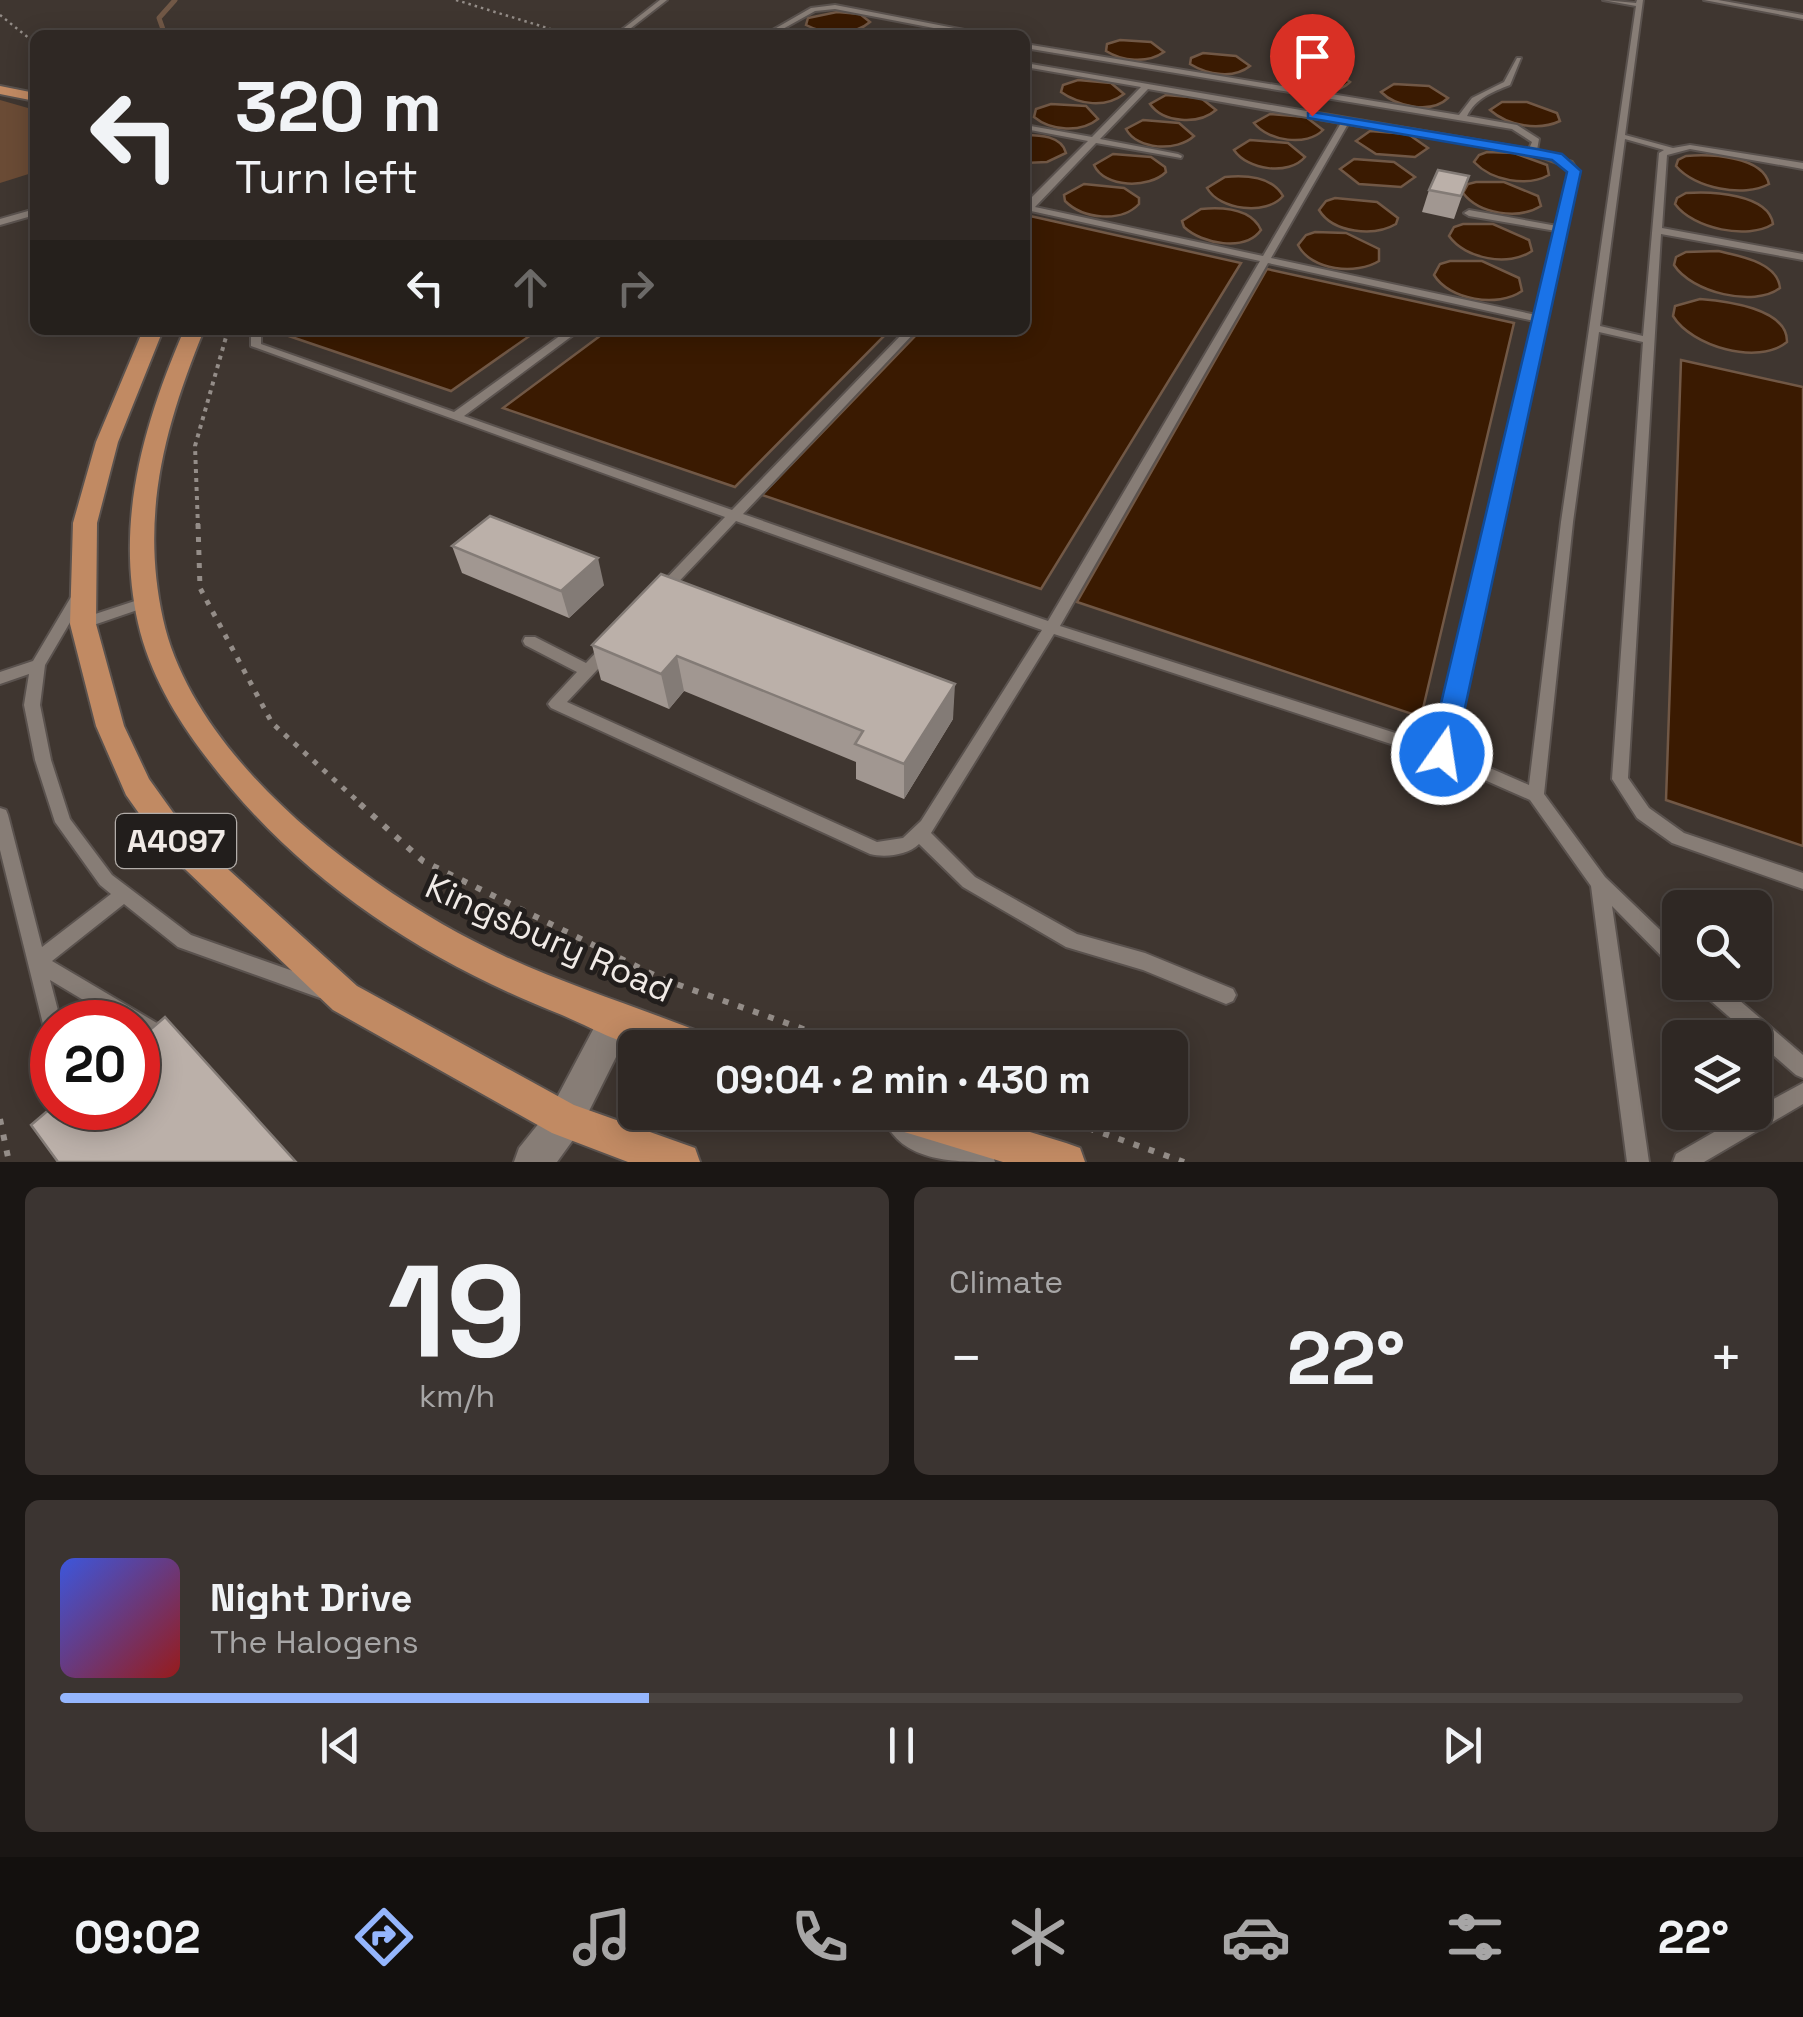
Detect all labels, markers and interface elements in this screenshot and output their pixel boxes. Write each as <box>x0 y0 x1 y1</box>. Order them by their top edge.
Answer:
pin <box>1270 14 1355 117</box>
icon: arrive <box>1285 29 1340 84</box>
text: 320 m <box>235 62 442 151</box>
icon: left <box>70 70 200 200</box>
text: Turn left <box>235 149 418 206</box>
icon: left <box>398 260 453 315</box>
icon: ahead <box>503 260 558 315</box>
icon: right <box>608 260 663 315</box>
position arrow <box>1390 702 1494 806</box>
road number: A4097 <box>116 814 236 868</box>
street label: Kingsbury Road <box>419 864 679 1012</box>
map controls <box>1662 890 1772 1130</box>
button: search <box>1662 890 1772 1000</box>
speed limit sign: 20 <box>30 1000 160 1130</box>
button: layers <box>1662 1020 1772 1130</box>
text: 09:04 · 2 min · 430 m <box>715 1056 1091 1104</box>
text: 19 <box>387 1228 527 1394</box>
text: Climate <box>949 1262 1063 1302</box>
text: 22° <box>1287 1310 1405 1406</box>
text: − <box>949 1323 983 1393</box>
text: + <box>1709 1323 1743 1393</box>
text: km/h <box>419 1376 495 1416</box>
text: Night Drive <box>210 1574 412 1622</box>
text: The Halogens <box>210 1622 419 1662</box>
icon: previous <box>313 1718 368 1773</box>
icon: pause <box>874 1718 929 1773</box>
icon: next <box>1435 1718 1490 1773</box>
icon: directions <box>349 1902 419 1972</box>
icon: music <box>567 1902 637 1972</box>
icon: phone <box>785 1902 855 1972</box>
icon: climate <box>1003 1902 1073 1972</box>
icon: car <box>1221 1902 1291 1972</box>
icon: filters <box>1440 1902 1510 1972</box>
text: 09:02 <box>74 1909 200 1966</box>
text: 22° <box>1658 1909 1729 1966</box>

